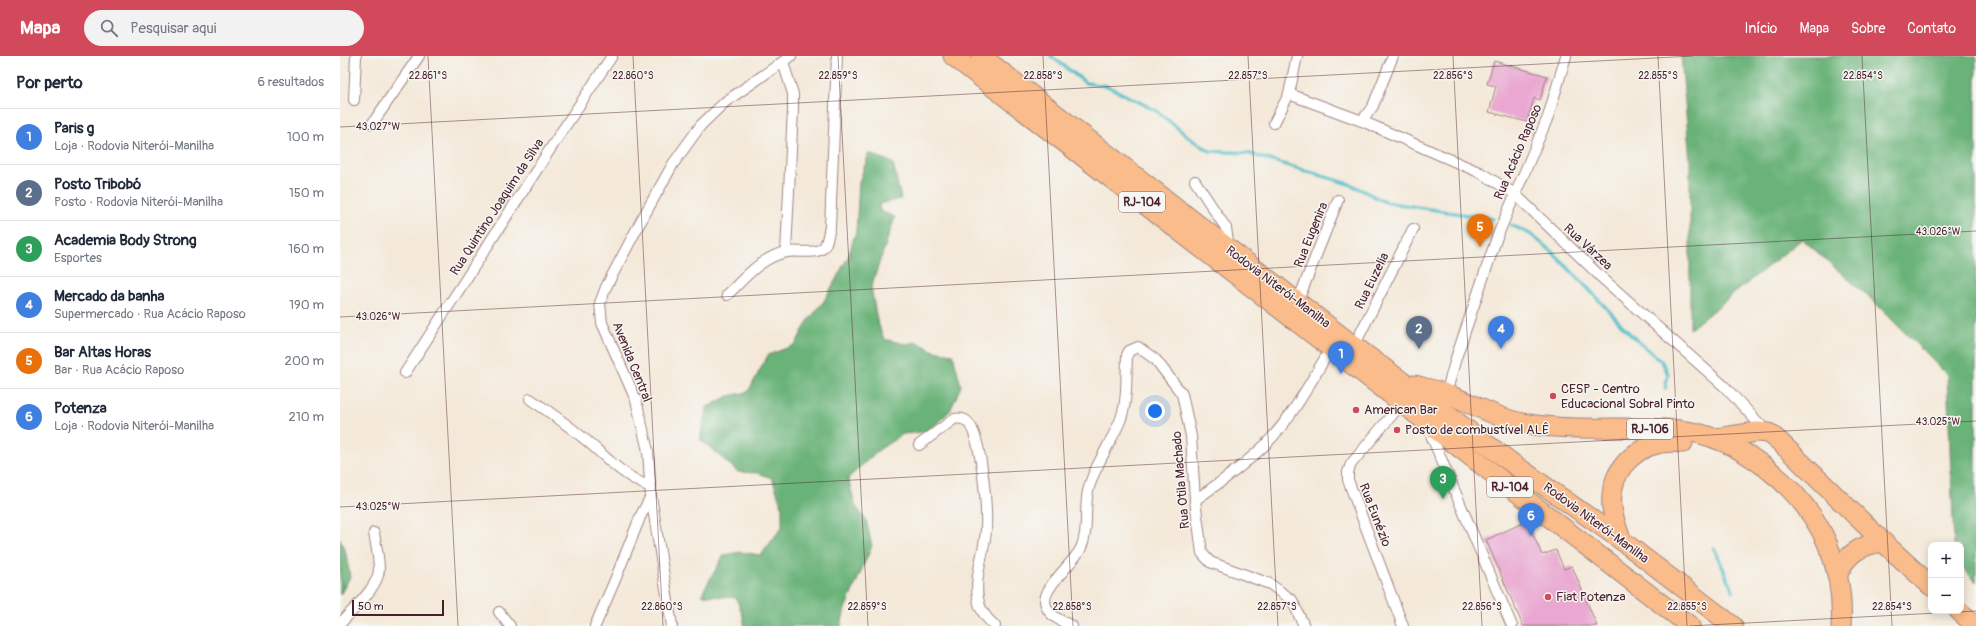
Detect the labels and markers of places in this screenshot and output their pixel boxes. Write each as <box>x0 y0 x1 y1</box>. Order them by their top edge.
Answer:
pin: 5 <box>1467 214 1493 247</box>
pin: 2 <box>1406 316 1432 349</box>
pin: 4 <box>1488 316 1514 349</box>
pin: 1 <box>1328 341 1354 374</box>
place label: CESP - Centro Educacional Sobral Pinto <box>1561 381 1695 412</box>
marker: CESP - Centro Educacional Sobral Pinto <box>1548 391 1558 401</box>
place label: American Bar <box>1364 402 1438 418</box>
marker: American Bar <box>1351 405 1361 415</box>
place label: Posto de combustível ALÊ <box>1405 422 1549 438</box>
marker: Posto de combustível ALÊ <box>1392 425 1402 435</box>
pin: 3 <box>1430 466 1456 499</box>
pin: 6 <box>1518 503 1544 536</box>
place label: Fiat Potenza <box>1556 589 1626 605</box>
marker: Fiat Potenza <box>1543 592 1553 602</box>

